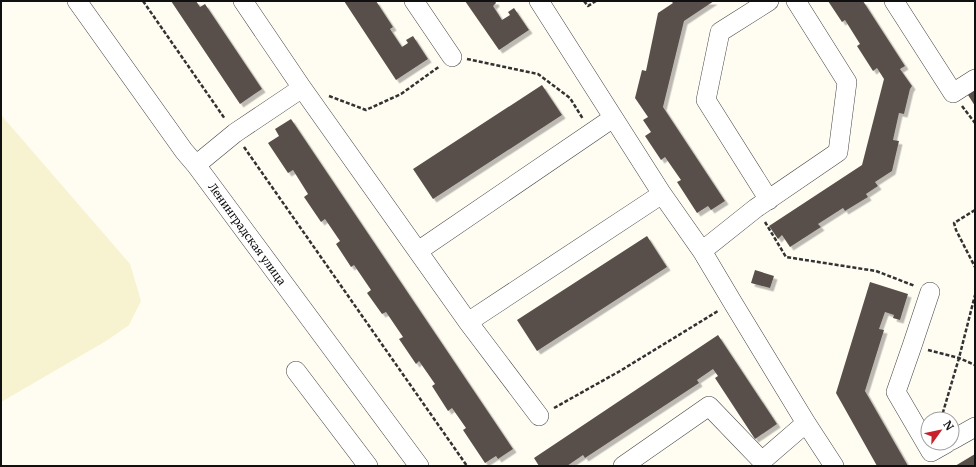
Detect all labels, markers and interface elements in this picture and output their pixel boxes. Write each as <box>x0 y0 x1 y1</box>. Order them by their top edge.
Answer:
street label: Ленинградская улица <box>205 180 289 288</box>
north arrow <box>920 411 960 451</box>
text: N <box>940 418 957 433</box>

